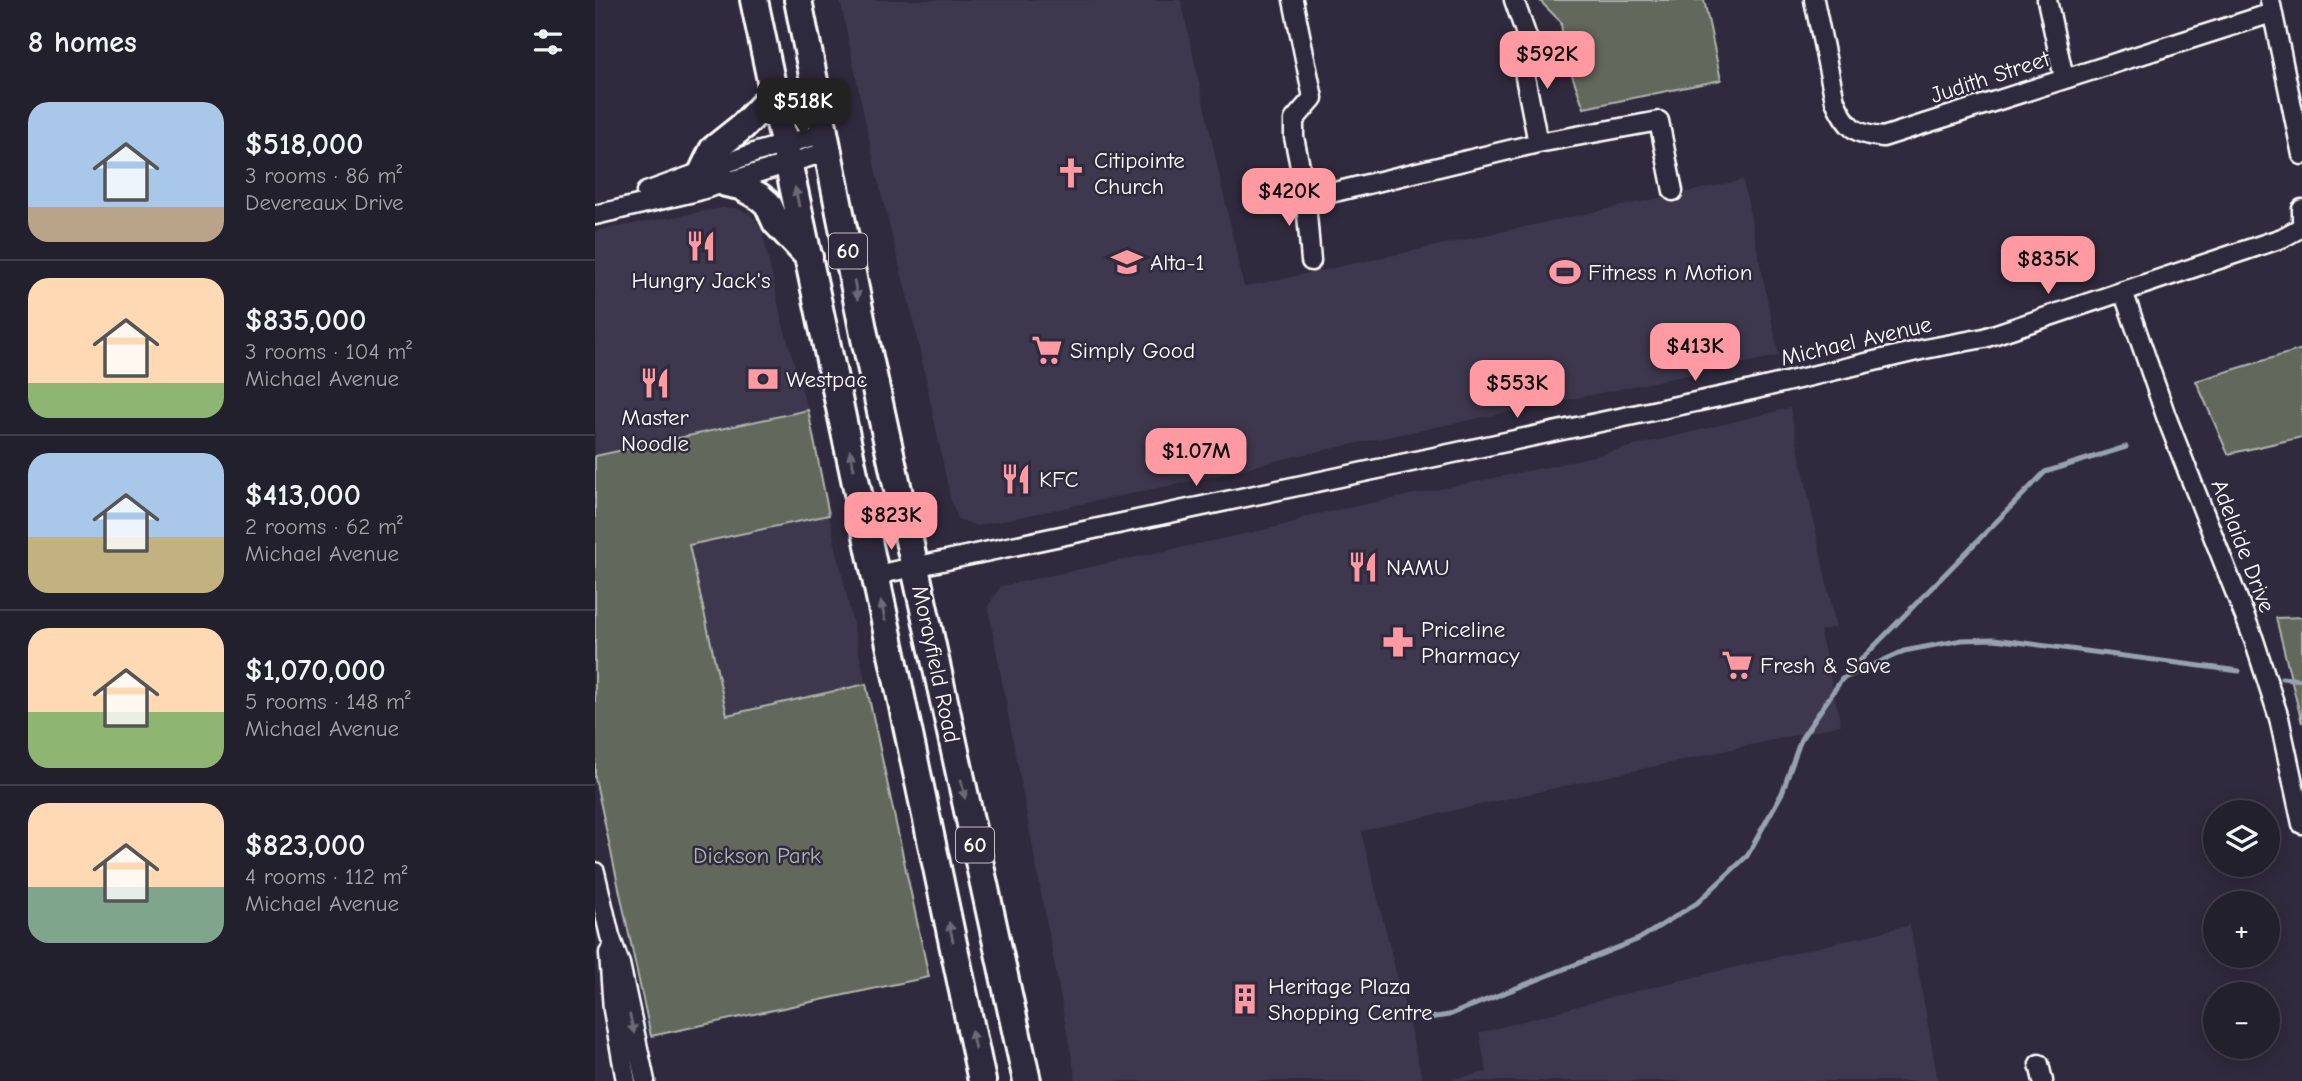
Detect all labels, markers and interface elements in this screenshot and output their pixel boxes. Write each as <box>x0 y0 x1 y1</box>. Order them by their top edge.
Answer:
icon: filters <box>529 23 567 61</box>
text: 8 homes <box>28 25 137 60</box>
pin: $592K <box>1498 32 1596 91</box>
text: $592K <box>1516 40 1578 67</box>
street label: Judith Street <box>1927 45 2054 109</box>
pin: $518K <box>754 78 852 138</box>
text: $518K <box>773 87 833 114</box>
text: $518,000 <box>245 127 363 162</box>
icon: home <box>84 130 168 214</box>
place label: Citipointe Church <box>1094 147 1185 200</box>
church icon: Citipointe Church <box>1054 156 1088 190</box>
text: 3 rooms · 86 m² <box>245 162 402 189</box>
pin: $420K <box>1240 168 1338 228</box>
text: $420K <box>1258 177 1320 204</box>
one-way arrow <box>791 186 802 208</box>
text: Devereaux Drive <box>245 189 404 216</box>
restaurant icon: Hungry Jack's <box>684 229 718 263</box>
road number: 60 <box>829 233 867 268</box>
pin: $835K <box>1999 236 2097 296</box>
school or university icon: Alta-1 <box>1110 245 1144 279</box>
text: $835K <box>2017 245 2079 272</box>
place label: Alta-1 <box>1150 249 1205 276</box>
sports icon: Fitness n Motion <box>1548 255 1582 289</box>
place label: Fitness n Motion <box>1588 259 1752 286</box>
place label: Hungry Jack's <box>631 267 771 294</box>
one-way arrow <box>850 279 861 301</box>
text: $835,000 <box>245 303 366 338</box>
icon: home <box>84 306 168 390</box>
street label: Michael Avenue <box>1778 311 1934 371</box>
pin: $413K <box>1646 324 1744 383</box>
text: $413K <box>1666 332 1724 359</box>
supermarket icon: Simply Good <box>1030 333 1064 367</box>
place label: Simply Good <box>1070 337 1195 364</box>
text: 3 rooms · 104 m² <box>245 338 412 365</box>
pin: $553K <box>1468 360 1566 420</box>
bank icon: Westpac <box>746 362 780 396</box>
text: Michael Avenue <box>245 365 399 392</box>
restaurant icon: Master Noodle <box>638 366 672 400</box>
place label: Westpac <box>786 366 867 393</box>
text: $553K <box>1486 369 1548 396</box>
place label: Master Noodle <box>621 404 690 457</box>
pin: $1.07M <box>1139 428 1253 488</box>
text: $1.07M <box>1161 437 1231 464</box>
one-way arrow <box>846 449 857 471</box>
restaurant icon: KFC <box>999 462 1033 496</box>
place label: KFC <box>1039 466 1079 493</box>
street label: Adelaide Drive <box>2205 476 2281 616</box>
text: $413,000 <box>245 478 361 513</box>
icon: home <box>84 481 168 565</box>
pin: $823K <box>842 492 940 552</box>
text: $823K <box>860 501 922 528</box>
text: 2 rooms · 62 m² <box>245 513 403 540</box>
text: Michael Avenue <box>245 540 399 567</box>
restaurant icon: NAMU <box>1346 550 1380 584</box>
place label: NAMU <box>1386 554 1450 581</box>
street label: Morayfield Road <box>906 583 966 745</box>
one-way arrow <box>878 600 889 622</box>
place label: Priceline Pharmacy <box>1421 616 1520 669</box>
pharmacy icon: Priceline Pharmacy <box>1381 625 1415 659</box>
supermarket icon: Fresh & Save <box>1720 648 1754 682</box>
place label: Fresh & Save <box>1760 652 1891 679</box>
text: $1,070,000 <box>245 653 386 688</box>
icon: home <box>84 656 168 740</box>
text: 5 rooms · 148 m² <box>245 688 411 715</box>
text: Michael Avenue <box>245 715 399 742</box>
one-way arrow <box>958 778 969 800</box>
map controls <box>2203 800 2280 1059</box>
button: layers <box>2203 800 2280 877</box>
text: $823,000 <box>245 828 365 863</box>
road number: 60 <box>956 828 994 862</box>
icon: home <box>84 831 168 915</box>
park label: Dickson Park <box>693 842 821 869</box>
text: 4 rooms · 112 m² <box>245 863 408 890</box>
text: Michael Avenue <box>245 890 399 917</box>
button: + <box>2203 891 2280 968</box>
one-way arrow <box>945 921 956 943</box>
place label: Heritage Plaza Shopping Centre <box>1268 973 1433 1026</box>
building icon: Heritage Plaza Shopping Centre <box>1228 982 1262 1016</box>
button: − <box>2203 982 2280 1059</box>
one-way arrow <box>627 1013 638 1035</box>
one-way arrow <box>968 1029 979 1051</box>

